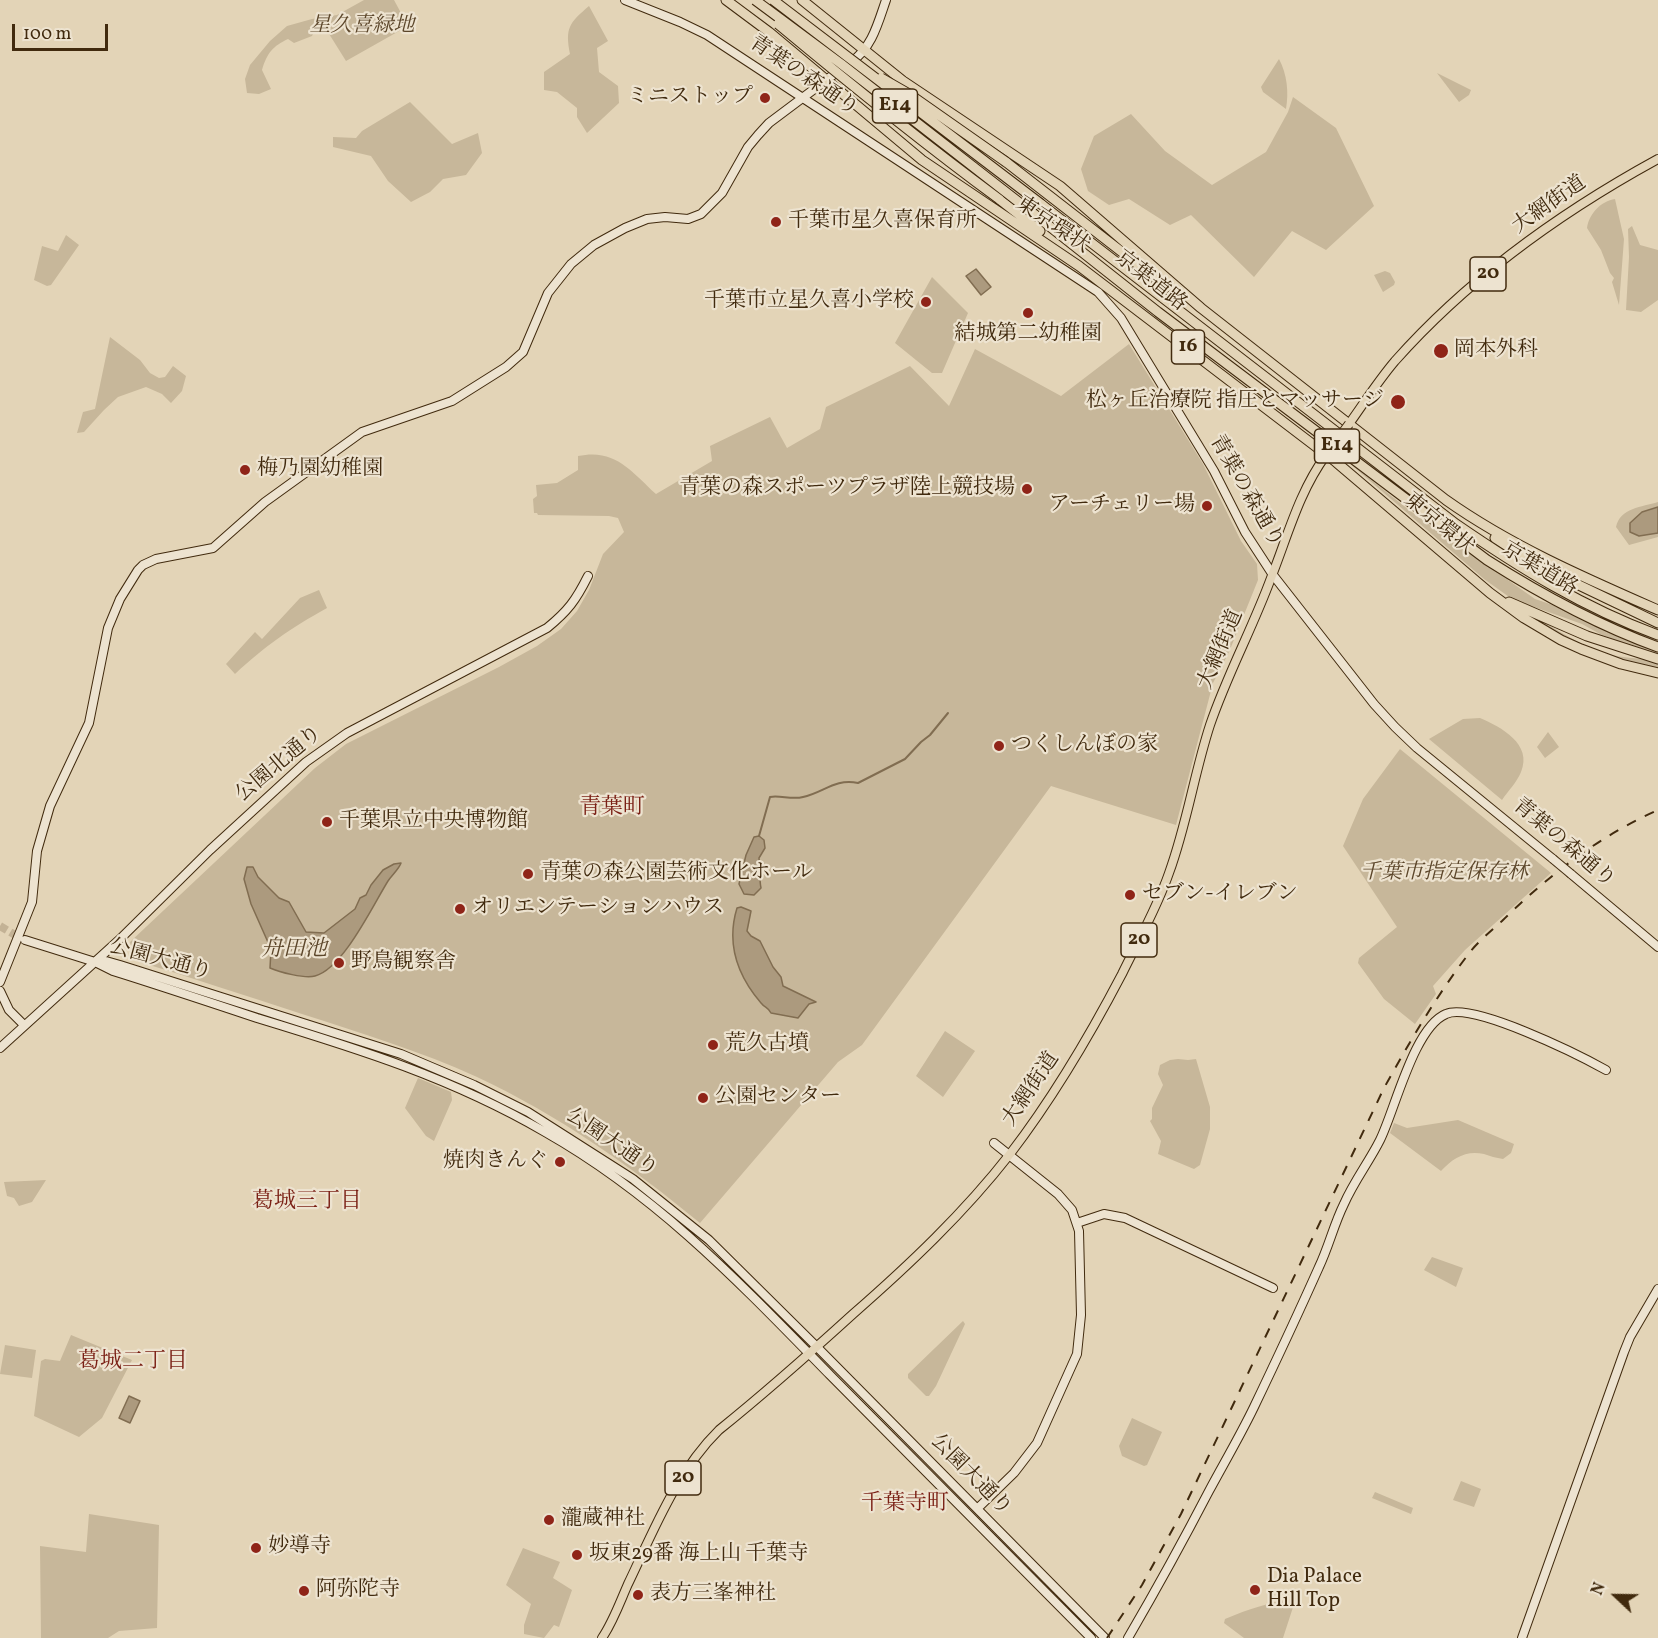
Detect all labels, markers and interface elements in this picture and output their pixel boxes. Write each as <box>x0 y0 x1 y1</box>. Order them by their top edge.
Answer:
scale bar <box>15 12 111 50</box>
park label: 星久喜緑地 <box>310 14 414 40</box>
text: 100 m <box>23 22 72 47</box>
street label: 青葉の森通り <box>744 31 862 123</box>
place label: ミニストップ <box>627 85 753 111</box>
road number: E14 <box>872 89 918 123</box>
marker: ミニストップ <box>758 91 772 105</box>
street label: 大網街道 <box>1508 172 1592 240</box>
street label: 東京環状 <box>1010 192 1094 260</box>
place label: 千葉市星久喜保育所 <box>788 209 977 235</box>
marker: 千葉市星久喜保育所 <box>769 215 783 229</box>
street label: 京葉道路 <box>1109 246 1191 318</box>
road number: 20 <box>1470 257 1506 291</box>
place label: 千葉市立星久喜小学校 <box>704 289 914 315</box>
marker: 千葉市立星久喜小学校 <box>919 295 933 309</box>
marker: 結城第二幼稚園 <box>1021 306 1035 320</box>
place label: 結城第二幼稚園 <box>955 322 1101 348</box>
road number: 16 <box>1172 330 1204 364</box>
place label: 岡本外科 <box>1454 338 1538 364</box>
marker: 岡本外科 <box>1432 342 1450 360</box>
place label: 松ヶ丘治療院 指圧とマッサージ <box>1086 389 1384 415</box>
marker: 松ヶ丘治療院 指圧とマッサージ <box>1389 393 1407 411</box>
road number: E14 <box>1314 429 1360 463</box>
street label: 青葉の森通り <box>1203 431 1287 553</box>
place label: 梅乃園幼稚園 <box>257 457 383 483</box>
marker: 梅乃園幼稚園 <box>238 463 252 477</box>
place label: 青葉の森スポーツプラザ陸上競技場 <box>679 476 1015 502</box>
marker: 青葉の森スポーツプラザ陸上競技場 <box>1020 482 1034 496</box>
street label: 東京環状 <box>1398 488 1478 562</box>
place label: アーチェリー場 <box>1049 493 1195 519</box>
marker: アーチェリー場 <box>1200 499 1214 513</box>
street label: 京葉道路 <box>1497 538 1581 602</box>
street label: 大網街道 <box>1194 606 1250 694</box>
street label: 公園北通り <box>232 722 328 808</box>
place label: つくしんぼの家 <box>1011 733 1158 759</box>
marker: つくしんぼの家 <box>992 739 1006 753</box>
street label: 青葉の森通り <box>1507 794 1619 894</box>
district label: 青葉町 <box>579 796 645 822</box>
place label: 千葉県立中央博物館 <box>339 809 528 835</box>
marker: 千葉県立中央博物館 <box>320 815 334 829</box>
place label: 青葉の森公園芸術文化ホール <box>540 861 813 887</box>
park label: 千葉市指定保存林 <box>1360 861 1528 887</box>
marker: 青葉の森公園芸術文化ホール <box>521 867 535 881</box>
place label: セブン-イレブン <box>1142 882 1298 908</box>
marker: セブン-イレブン <box>1123 888 1137 902</box>
place label: オリエンテーションハウス <box>472 896 724 922</box>
marker: オリエンテーションハウス <box>453 902 467 916</box>
road number: 20 <box>1121 923 1157 957</box>
street label: 公園大通り <box>106 935 214 987</box>
water label: 舟田池 <box>261 938 327 964</box>
place label: 野鳥観察舎 <box>351 950 456 976</box>
marker: 野鳥観察舎 <box>332 956 346 970</box>
place label: 荒久古墳 <box>725 1032 809 1058</box>
marker: 荒久古墳 <box>706 1038 720 1052</box>
street label: 大網街道 <box>998 1048 1066 1132</box>
place label: 公園センター <box>715 1085 841 1111</box>
marker: 公園センター <box>696 1091 710 1105</box>
street label: 公園大通り <box>560 1104 662 1184</box>
place label: 焼肉きんぐ <box>443 1149 548 1175</box>
marker: 焼肉きんぐ <box>553 1155 567 1169</box>
district label: 葛城三丁目 <box>252 1190 362 1216</box>
district label: 葛城二丁目 <box>78 1350 188 1376</box>
street label: 公園大通り <box>924 1430 1016 1522</box>
road number: 20 <box>665 1461 701 1495</box>
district label: 千葉寺町 <box>861 1492 949 1518</box>
place label: 瀧蔵神社 <box>561 1507 645 1533</box>
marker: 瀧蔵神社 <box>542 1513 556 1527</box>
place label: 妙導寺 <box>268 1535 331 1561</box>
marker: 妙導寺 <box>249 1541 263 1555</box>
place label: 坂東29番 海上山 千葉寺 <box>589 1542 808 1568</box>
marker: 坂東29番 海上山 千葉寺 <box>570 1548 584 1562</box>
place label: Dia Palace Hill Top <box>1267 1565 1362 1615</box>
north arrow <box>1586 1566 1646 1626</box>
place label: 阿弥陀寺 <box>316 1578 400 1604</box>
text: N <box>1587 1580 1612 1599</box>
place label: 表方三峯神社 <box>650 1582 776 1608</box>
marker: Dia Palace Hill Top <box>1248 1583 1262 1597</box>
marker: 阿弥陀寺 <box>297 1584 311 1598</box>
marker: 表方三峯神社 <box>631 1588 645 1602</box>

